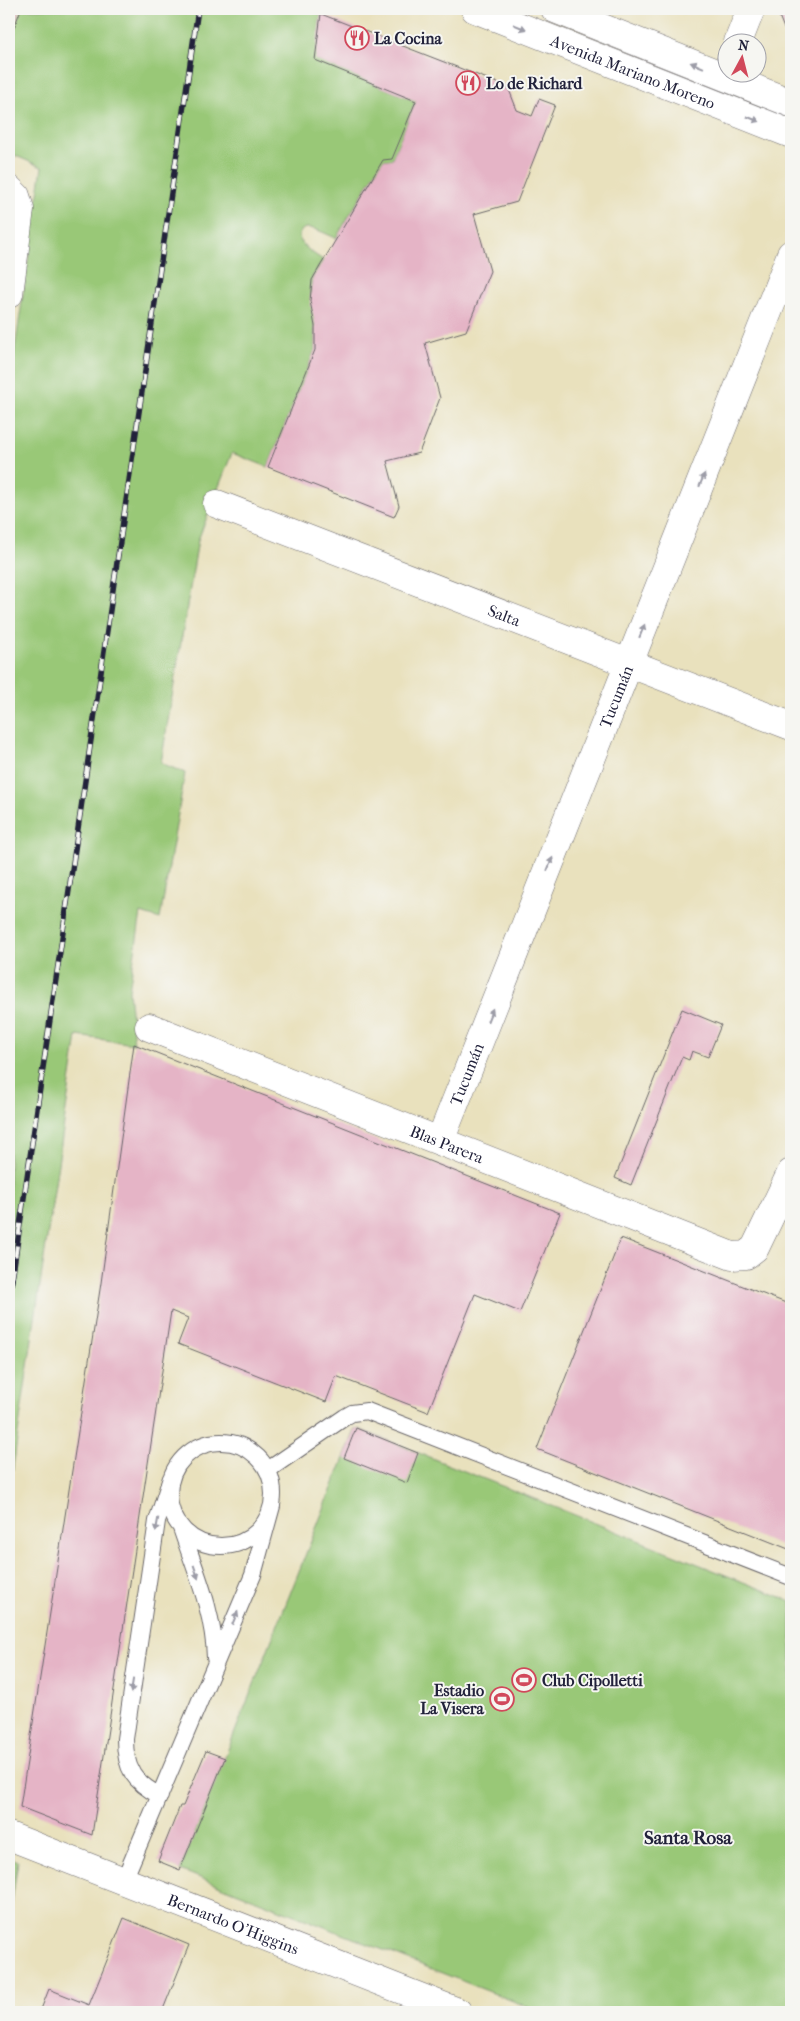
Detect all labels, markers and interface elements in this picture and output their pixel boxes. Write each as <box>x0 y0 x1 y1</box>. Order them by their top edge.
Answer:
one-way arrow <box>513 23 527 31</box>
restaurant icon: La Cocina <box>344 25 370 51</box>
place label: La Cocina <box>374 29 442 48</box>
street label: Avenida Mariano Moreno <box>547 30 718 113</box>
north arrow <box>718 32 768 82</box>
text: N <box>737 37 750 55</box>
one-way arrow <box>689 61 704 69</box>
restaurant icon: Lo de Richard <box>455 70 481 96</box>
place label: Lo de Richard <box>486 74 584 93</box>
one-way arrow <box>746 115 761 123</box>
one-way arrow <box>698 473 706 487</box>
street label: Salta <box>485 600 524 630</box>
one-way arrow <box>638 623 646 638</box>
street label: Tucumán <box>595 662 637 731</box>
one-way arrow <box>546 856 554 871</box>
one-way arrow <box>486 1008 494 1022</box>
street label: Tucumán <box>446 1039 488 1108</box>
street label: Blas Parera <box>407 1121 487 1167</box>
one-way arrow <box>152 1517 160 1533</box>
one-way arrow <box>193 1565 200 1580</box>
one-way arrow <box>231 1611 239 1625</box>
sports icon: Club Cipolletti <box>511 1667 537 1693</box>
place label: Club Cipolletti <box>542 1671 643 1691</box>
one-way arrow <box>128 1678 136 1694</box>
place label: Estadio La Visera <box>420 1681 485 1718</box>
sports icon: Estadio La Visera <box>489 1686 515 1712</box>
district label: Santa Rosa <box>644 1827 733 1849</box>
street label: Bernardo O'Higgins <box>165 1890 302 1958</box>

